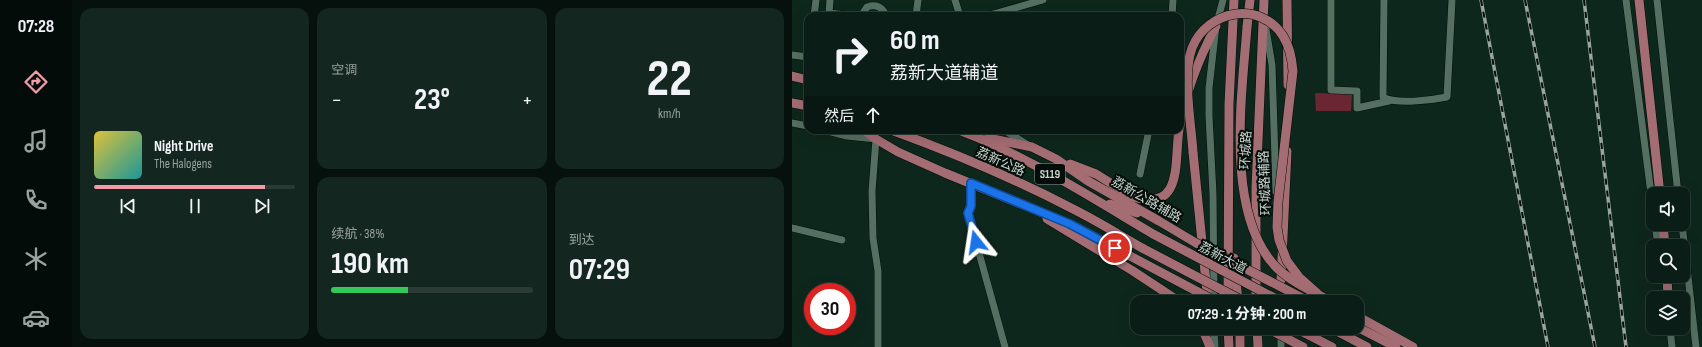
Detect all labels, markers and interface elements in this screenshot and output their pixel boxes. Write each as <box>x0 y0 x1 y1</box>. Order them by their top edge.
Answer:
text: 07:28 <box>18 16 54 37</box>
text: 60 m <box>890 24 939 57</box>
icon: right <box>824 28 876 80</box>
text: 22 <box>647 48 692 111</box>
text: 空调 <box>331 62 357 78</box>
text: 荔新大道辅道 <box>890 63 998 84</box>
icon: directions <box>22 68 50 96</box>
text: 23° <box>414 82 450 118</box>
text: − <box>331 87 342 114</box>
text: + <box>522 87 533 114</box>
icon: ahead <box>862 104 884 126</box>
text: km/h <box>658 106 681 122</box>
text: 然后 <box>824 107 854 126</box>
icon: music <box>22 127 50 155</box>
street label: 环城路 <box>1237 130 1255 170</box>
text: Night Drive <box>154 137 213 156</box>
street label: 荔新公路 <box>974 144 1028 180</box>
street label: 环城路辅路 <box>1256 150 1274 216</box>
text: The Halogens <box>154 156 212 172</box>
road number: S119 <box>1035 164 1065 184</box>
street label: 荔新公路辅路 <box>1109 173 1184 226</box>
icon: phone <box>22 186 50 214</box>
map controls <box>1646 187 1690 335</box>
button: sound <box>1646 187 1690 231</box>
icon: previous <box>117 195 139 217</box>
icon: pause <box>184 195 206 217</box>
icon: next <box>251 195 273 217</box>
position arrow <box>955 221 997 263</box>
text: 续航 · 38% <box>331 226 385 242</box>
pin <box>1098 231 1132 265</box>
text: 到达 <box>569 232 595 248</box>
icon: arrive <box>1104 237 1126 259</box>
street label: 荔新大道 <box>1196 239 1249 277</box>
button: search <box>1646 239 1690 283</box>
icon: climate <box>22 245 50 273</box>
text: 190 km <box>331 246 409 282</box>
text: 07:29 <box>569 252 630 288</box>
speed limit sign: 30 <box>804 283 856 335</box>
button: layers <box>1646 291 1690 335</box>
icon: car <box>22 304 50 332</box>
text: 07:29 · 1 分钟 · 200 m <box>1188 305 1306 324</box>

